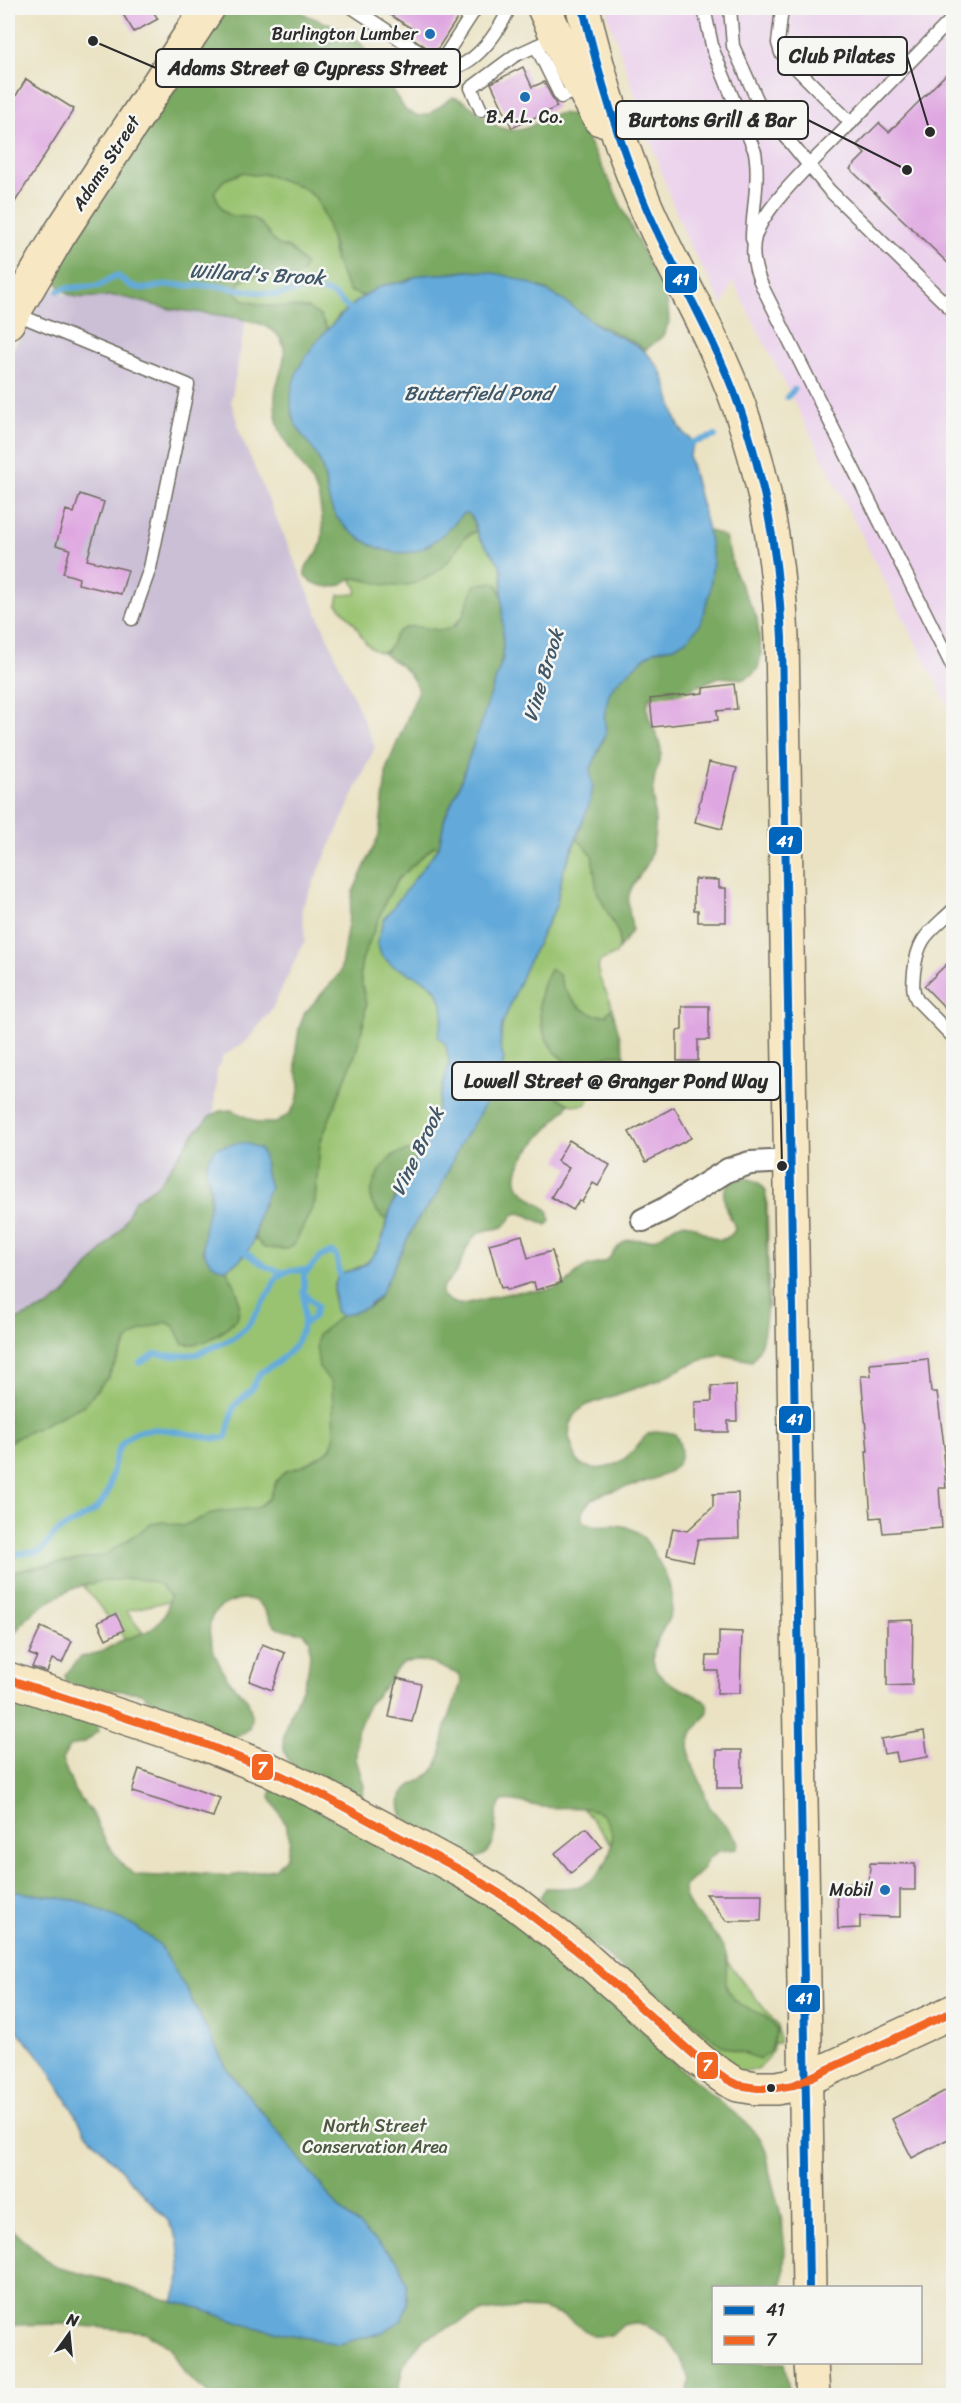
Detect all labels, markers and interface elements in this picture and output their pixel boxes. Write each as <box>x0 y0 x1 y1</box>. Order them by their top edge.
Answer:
place label: Burlington Lumber <box>271 18 420 50</box>
marker: Burlington Lumber <box>423 27 437 41</box>
callout: Club Pilates <box>778 37 907 75</box>
text: Club Pilates <box>788 39 896 74</box>
callout: Adams Street @ Cypress Street <box>156 49 460 87</box>
text: Adams Street @ Cypress Street <box>167 51 448 86</box>
marker: B.A.L. Co. <box>518 90 532 104</box>
place label: B.A.L. Co. <box>486 101 564 133</box>
callout: Burtons Grill & Bar <box>616 101 808 139</box>
text: Burtons Grill & Bar <box>628 103 797 138</box>
street label: Adams Street <box>62 108 149 218</box>
water label: Willard's Brook <box>189 253 328 296</box>
line badge: 41 <box>664 265 698 294</box>
text: 41 <box>672 265 690 294</box>
water label: Butterfield Pond <box>404 376 557 411</box>
water label: Vine Brook <box>513 623 575 726</box>
line badge: 41 <box>768 826 803 855</box>
text: 41 <box>776 827 794 856</box>
callout: Lowell Street @ Granger Pond Way <box>452 1062 780 1100</box>
text: Lowell Street @ Granger Pond Way <box>464 1064 769 1099</box>
water label: Vine Brook <box>381 1099 455 1202</box>
line badge: 41 <box>778 1405 812 1434</box>
text: 41 <box>786 1405 804 1434</box>
line badge: 7 <box>251 1753 274 1781</box>
text: 7 <box>257 1753 268 1782</box>
place label: Mobil <box>829 1874 874 1906</box>
marker: Mobil <box>878 1883 892 1897</box>
line badge: 41 <box>787 1984 821 2013</box>
text: 41 <box>795 1984 813 2013</box>
line badge: 7 <box>696 2051 719 2080</box>
text: 7 <box>702 2051 713 2080</box>
unlabelled marker <box>765 2082 777 2094</box>
park label: North Street Conservation Area <box>302 2110 448 2163</box>
legend <box>712 2286 922 2364</box>
text: 41 <box>766 2294 785 2326</box>
north arrow <box>39 2304 99 2364</box>
text: N <box>63 2304 83 2336</box>
text: 7 <box>766 2324 778 2356</box>

